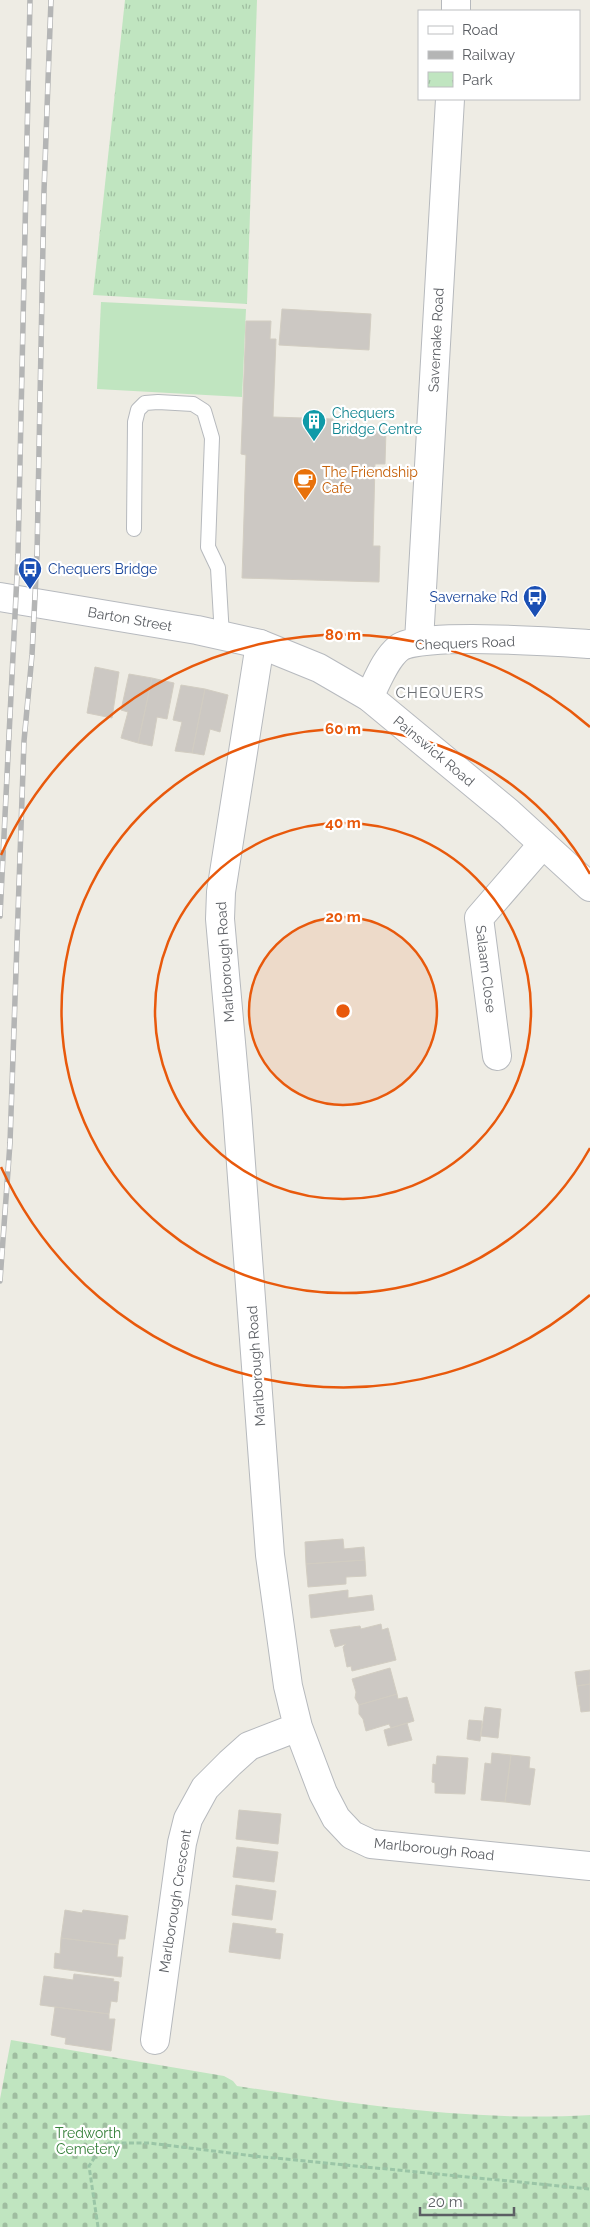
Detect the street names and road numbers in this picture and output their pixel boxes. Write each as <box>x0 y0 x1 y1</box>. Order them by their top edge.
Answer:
street label: Savernake Road <box>425 287 447 393</box>
street label: Barton Street <box>87 604 174 634</box>
street label: Chequers Road <box>415 633 515 653</box>
street label: Painswick Road <box>390 712 478 790</box>
street label: Marlborough Road <box>213 901 237 1023</box>
street label: Salaam Close <box>473 924 499 1014</box>
street label: Marlborough Road <box>244 1305 268 1427</box>
street label: Marlborough Crescent <box>156 1828 194 1974</box>
street label: Marlborough Road <box>373 1835 495 1863</box>

